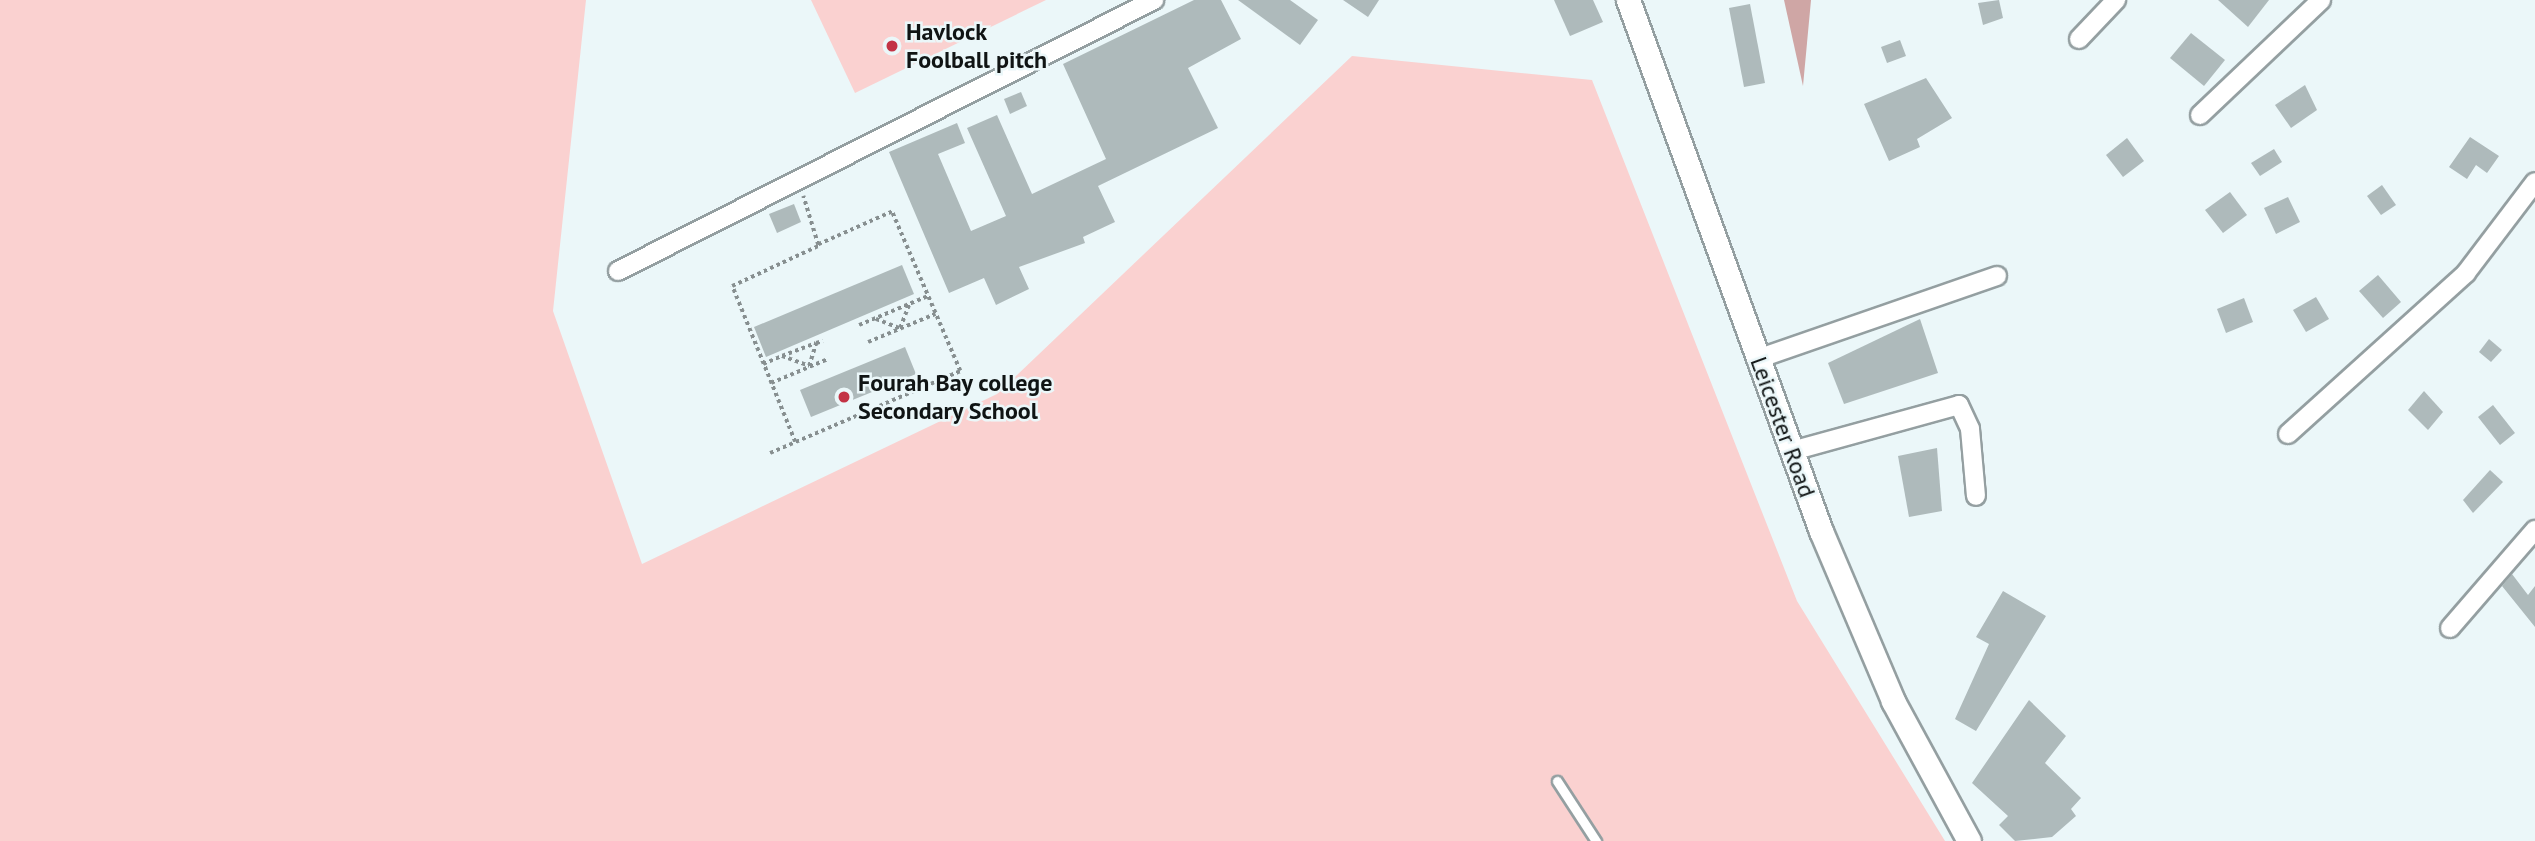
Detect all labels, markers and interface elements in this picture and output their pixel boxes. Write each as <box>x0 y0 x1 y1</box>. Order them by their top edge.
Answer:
place label: Havlock Foolball pitch <box>906 18 1047 74</box>
marker: Havlock Foolball pitch <box>884 38 900 54</box>
street label: Leicester Road <box>1744 353 1822 501</box>
place label: Fourah Bay college Secondary School <box>858 369 1053 425</box>
marker: Fourah Bay college Secondary School <box>836 389 852 405</box>

